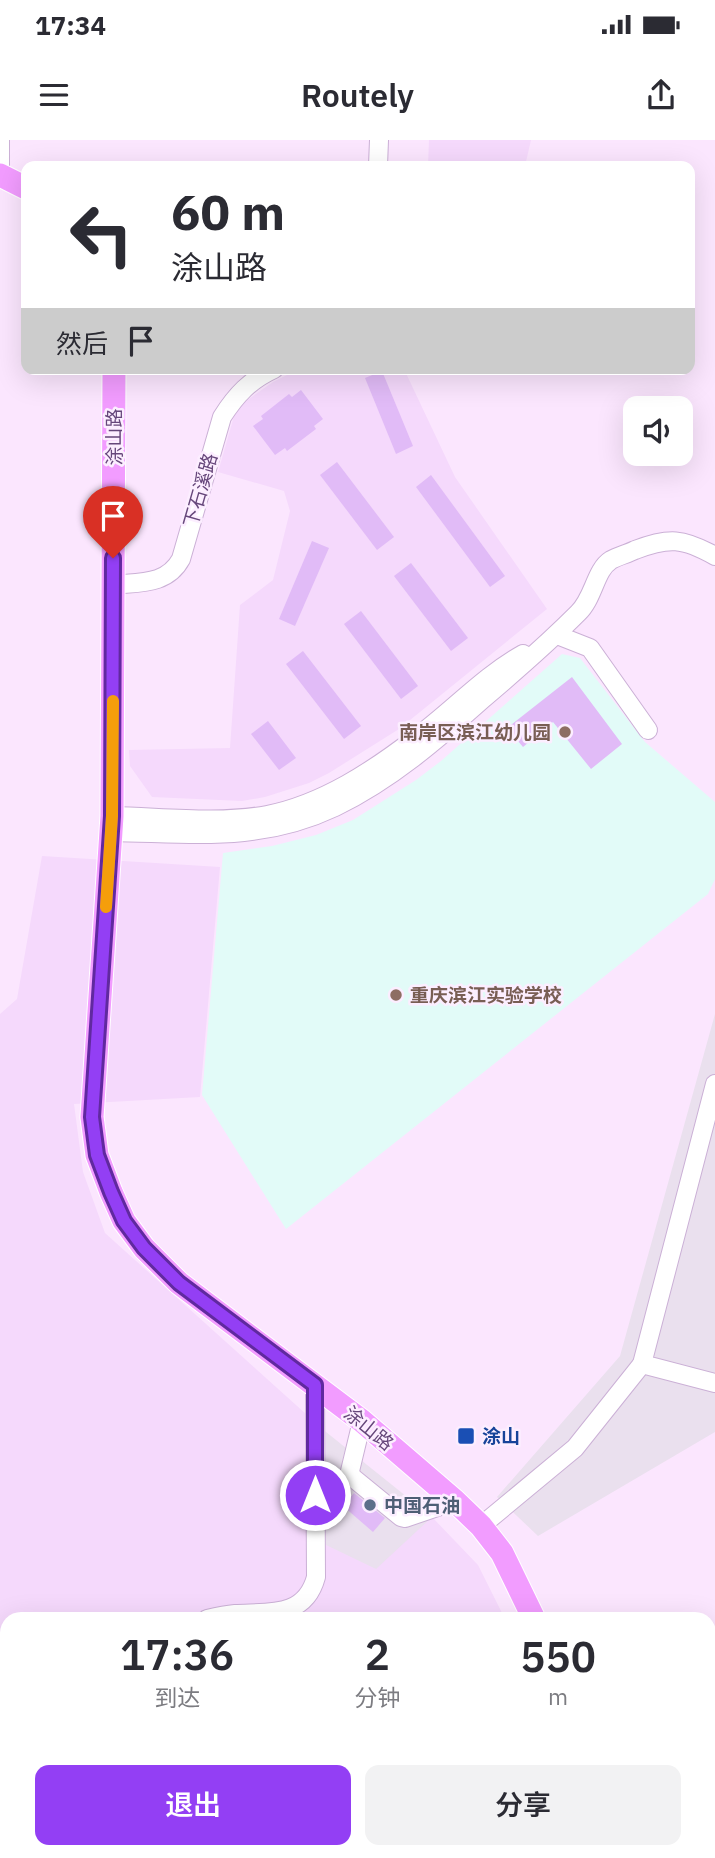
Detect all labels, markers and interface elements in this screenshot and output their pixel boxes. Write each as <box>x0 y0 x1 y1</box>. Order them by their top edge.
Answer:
text: 17:34 <box>35 8 106 42</box>
text: Routely <box>301 74 414 116</box>
icon: menu <box>35 76 73 114</box>
icon: share <box>642 76 680 114</box>
text: 60 m <box>171 180 285 243</box>
icon: left <box>56 189 147 280</box>
text: 涂山路 <box>171 246 267 288</box>
icon: arrive <box>122 322 160 360</box>
text: 然后 <box>56 326 108 360</box>
map controls <box>623 396 693 466</box>
button: sound <box>623 396 693 466</box>
street label: 涂山路 <box>102 408 126 466</box>
street label: 下石溪路 <box>178 450 222 530</box>
pin <box>83 486 143 558</box>
icon: arrive <box>94 497 132 535</box>
place label: 南岸区滨江幼儿园 <box>399 720 551 744</box>
marker: 南岸区滨江幼儿园 <box>557 724 573 740</box>
place label: 重庆滨江实验学校 <box>410 983 562 1007</box>
marker: 重庆滨江实验学校 <box>388 987 404 1003</box>
street label: 涂山路 <box>339 1401 399 1455</box>
place label: 涂山 <box>482 1424 520 1448</box>
marker: 涂山 <box>456 1426 476 1446</box>
position arrow <box>278 1458 352 1532</box>
place label: 中国石油 <box>384 1493 460 1517</box>
marker: 中国石油 <box>362 1497 378 1513</box>
text: 17:36 <box>120 1627 234 1682</box>
text: 2 <box>365 1627 390 1682</box>
text: 550 <box>520 1629 596 1684</box>
text: m <box>548 1681 568 1711</box>
text: 到达 <box>154 1682 200 1712</box>
text: 分钟 <box>354 1682 400 1712</box>
button: 退出 <box>35 1765 351 1845</box>
button: 分享 <box>365 1765 681 1845</box>

